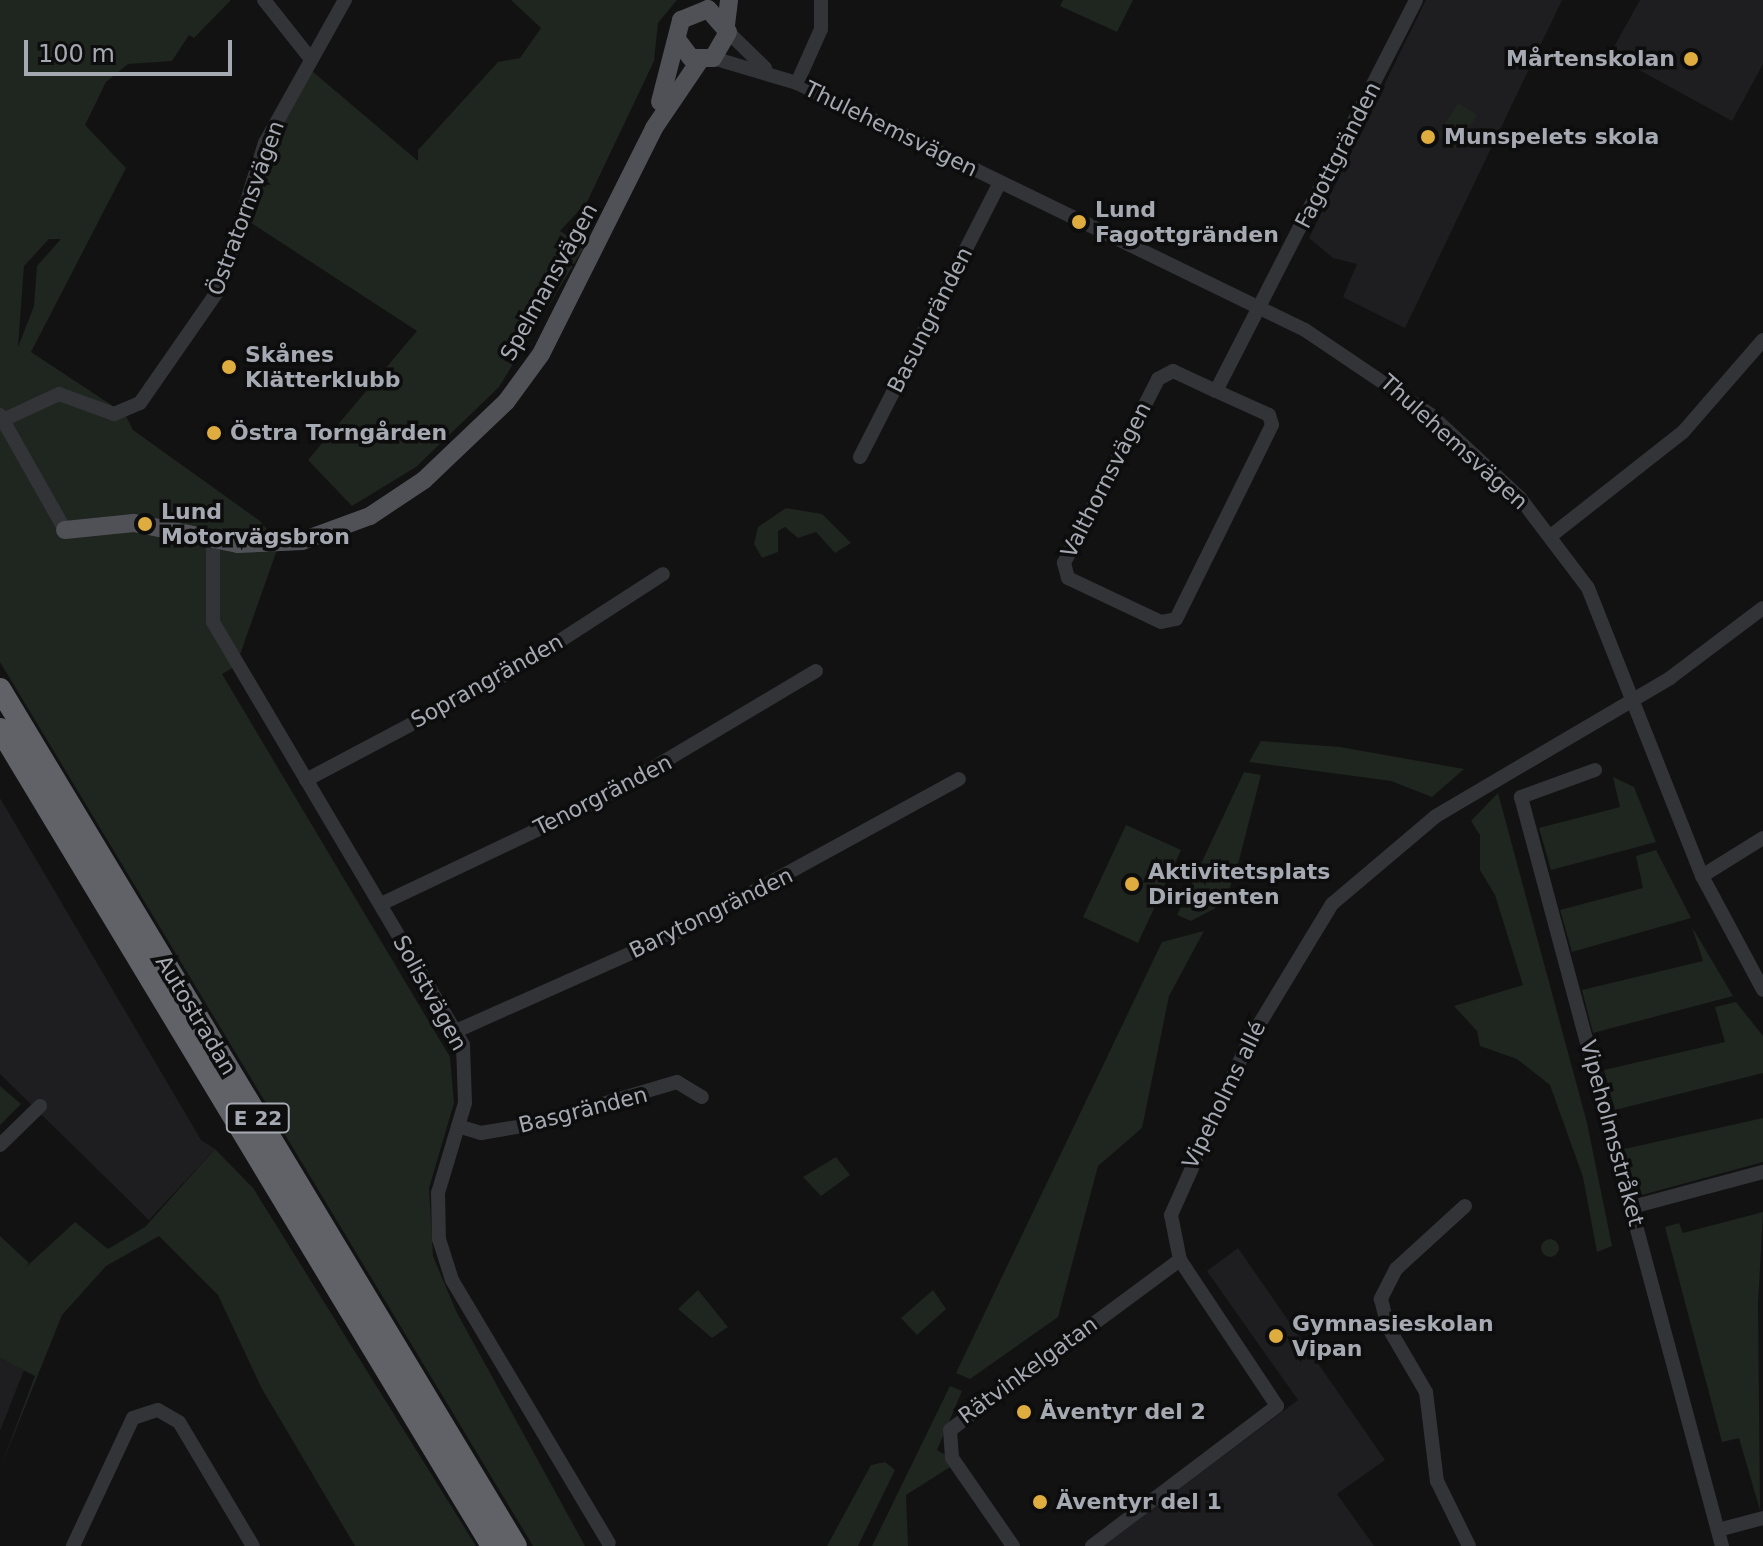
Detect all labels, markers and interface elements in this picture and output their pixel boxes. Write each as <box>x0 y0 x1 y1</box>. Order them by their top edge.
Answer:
scale bar <box>28 24 236 74</box>
text: 100 m <box>38 40 115 68</box>
place label: Mårtenskolan <box>1506 46 1675 72</box>
marker: Mårtenskolan <box>1682 50 1700 68</box>
street label: Thulehemsvägen <box>800 76 982 182</box>
street label: Fagottgränden <box>1290 77 1386 233</box>
street label: Östratornsvägen <box>202 117 290 299</box>
place label: Munspelets skola <box>1444 124 1659 150</box>
marker: Munspelets skola <box>1419 128 1437 146</box>
place label: Lund Fagottgränden <box>1095 196 1279 248</box>
street label: Spelmansvägen <box>495 199 603 365</box>
marker: Lund Fagottgränden <box>1070 213 1088 231</box>
street label: Basungränden <box>882 243 978 397</box>
place label: Skånes Klätterklubb <box>245 341 401 392</box>
marker: Skånes Klätterklubb <box>220 358 238 376</box>
street label: Thulehemsvägen <box>1375 369 1533 515</box>
street label: Valthornsvägen <box>1055 398 1157 562</box>
place label: Östra Torngården <box>230 420 447 446</box>
marker: Östra Torngården <box>205 424 223 442</box>
place label: Lund Motorvägsbron <box>161 498 350 550</box>
marker: Lund Motorvägsbron <box>136 515 154 533</box>
street label: Soprangränden <box>406 628 568 734</box>
street label: Tenorgränden <box>530 749 676 841</box>
place label: Aktivitetsplats Dirigenten <box>1148 858 1330 910</box>
street label: Barytongränden <box>625 862 797 964</box>
marker: Aktivitetsplats Dirigenten <box>1123 875 1141 893</box>
street label: Solistvägen <box>388 931 472 1055</box>
street label: Autostradan <box>150 950 242 1080</box>
street label: Vipeholms allé <box>1177 1017 1271 1173</box>
street label: Vipeholmsstråket <box>1574 1037 1650 1229</box>
street label: Basgränden <box>516 1081 650 1139</box>
road number: E 22 <box>224 1102 292 1134</box>
place label: Gymnasieskolan Vipan <box>1292 1310 1494 1362</box>
street label: Rätvinkelgatan <box>953 1311 1103 1429</box>
marker: Gymnasieskolan Vipan <box>1267 1327 1285 1345</box>
place label: Äventyr del 2 <box>1040 1399 1206 1425</box>
marker: Äventyr del 2 <box>1015 1403 1033 1421</box>
place label: Äventyr del 1 <box>1056 1489 1222 1515</box>
marker: Äventyr del 1 <box>1031 1493 1049 1511</box>

